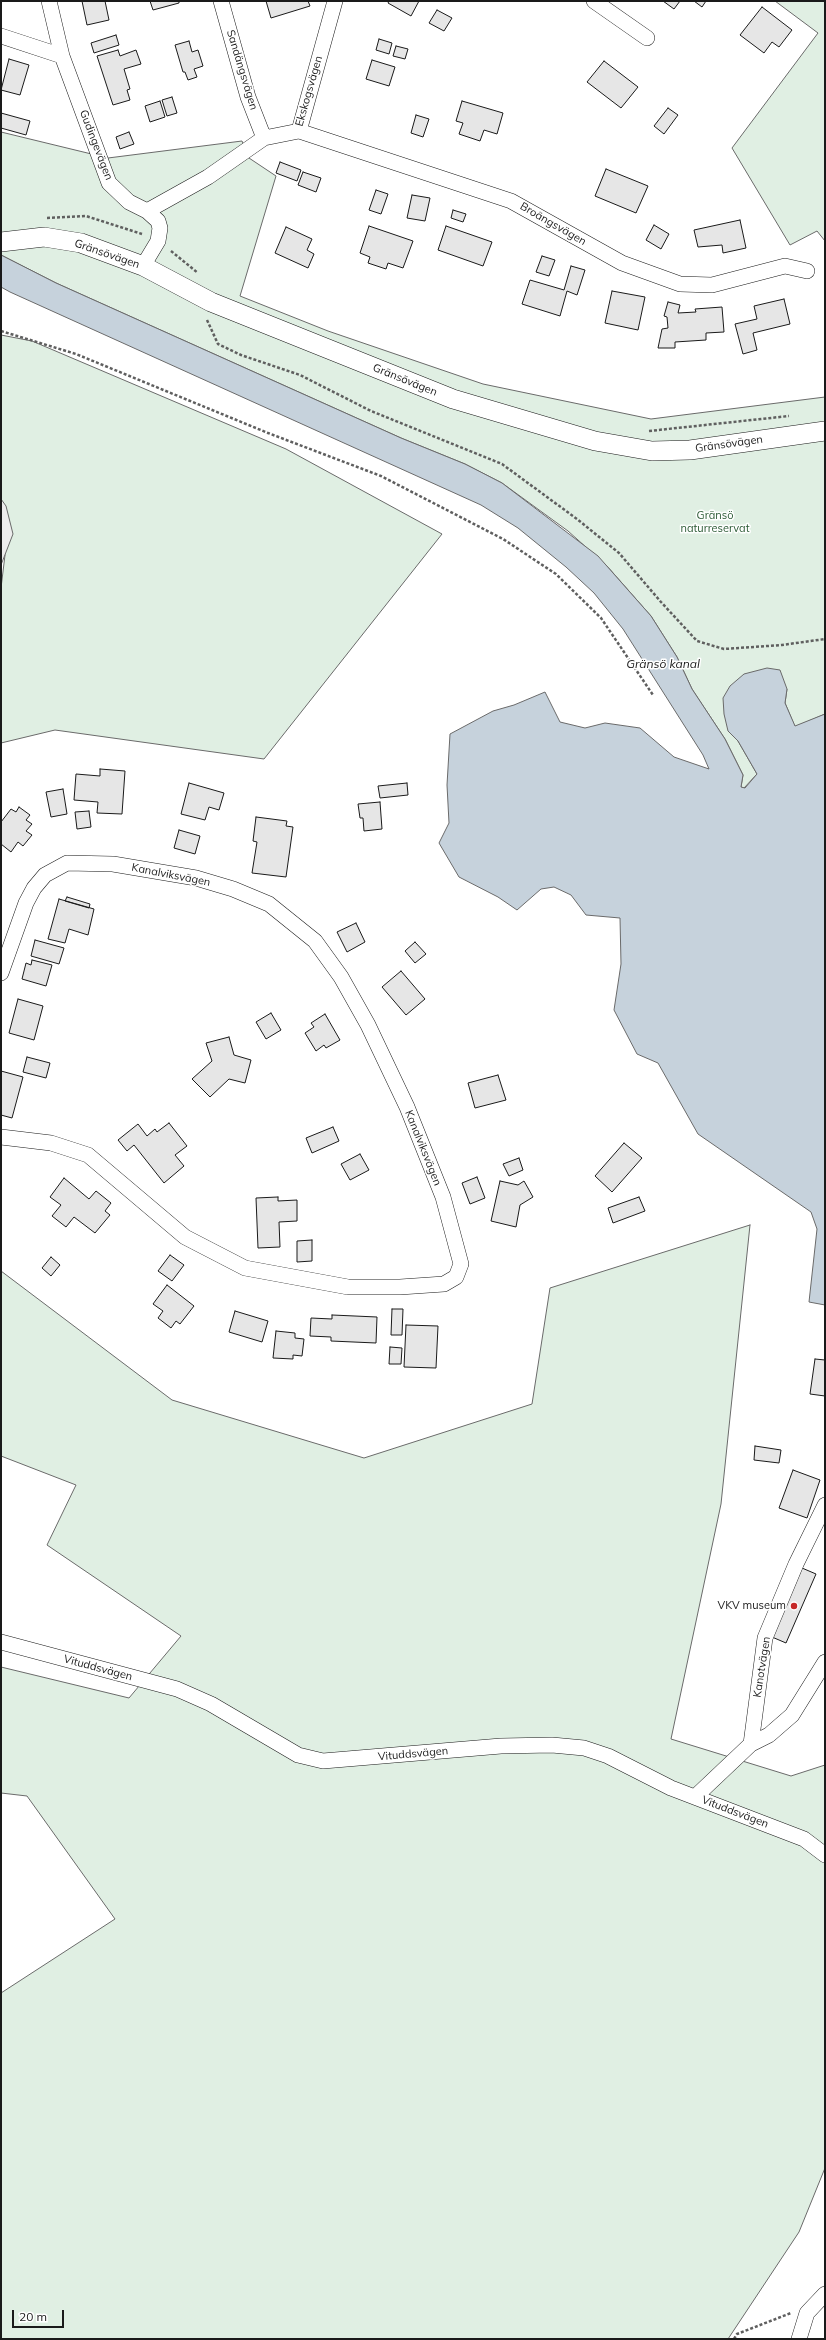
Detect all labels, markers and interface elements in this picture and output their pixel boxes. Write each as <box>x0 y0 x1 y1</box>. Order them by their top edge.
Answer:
street label: Sandängsvägen <box>224 28 260 112</box>
street label: Ekskogsvägen <box>293 54 325 128</box>
street label: Gudingevägen <box>77 108 115 182</box>
street label: Broängsvägen <box>518 200 588 248</box>
street label: Gränsövägen <box>73 237 141 271</box>
street label: Gränsövägen <box>371 361 439 399</box>
street label: Gränsövägen <box>694 433 764 455</box>
park label: Gränsö naturreservat <box>680 509 750 535</box>
water label: Gränsö kanal <box>626 657 700 671</box>
street label: Kanalviksvägen <box>130 861 212 889</box>
street label: Kanalviksvägen <box>402 1108 444 1188</box>
place label: VKV museum <box>718 1599 786 1613</box>
marker: VKV museum <box>789 1601 799 1611</box>
street label: Kanotvägen <box>751 1636 773 1698</box>
street label: Vituddsvägen <box>62 1652 134 1684</box>
street label: Vituddsvägen <box>377 1744 449 1764</box>
street label: Vituddsvägen <box>700 1793 770 1831</box>
scale bar <box>14 2302 66 2328</box>
text: 20 m <box>19 2309 47 2324</box>

